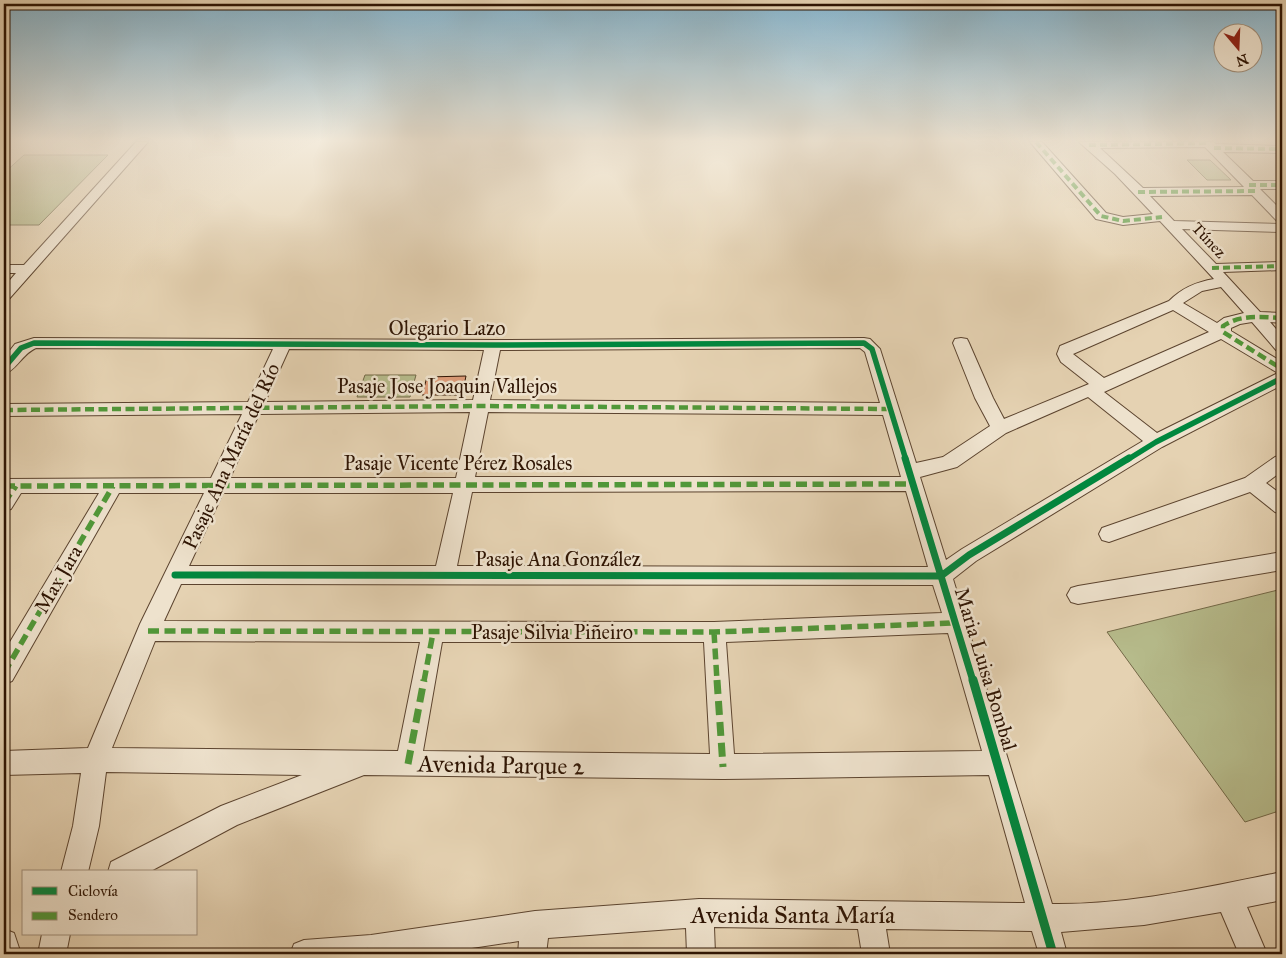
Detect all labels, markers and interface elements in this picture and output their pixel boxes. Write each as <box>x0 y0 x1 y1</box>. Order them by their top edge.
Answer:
north arrow <box>1214 22 1264 72</box>
text: N <box>1234 50 1250 70</box>
street label: Túnez <box>1188 218 1231 262</box>
street label: Olegario Lazo <box>389 316 505 341</box>
street label: Pasaje Ana María del Río <box>177 359 285 553</box>
street label: Pasaje Jose Joaquin Vallejos <box>337 374 557 399</box>
street label: Pasaje Vicente Pérez Rosales <box>344 451 572 475</box>
street label: Max Jara <box>29 540 88 618</box>
street label: Pasaje Ana González <box>475 547 641 571</box>
street label: Maria Luisa Bombal <box>950 584 1022 754</box>
street label: Pasaje Silvia Piñeiro <box>471 620 633 644</box>
street label: Avenida Parque 2 <box>416 749 585 781</box>
legend <box>22 870 198 936</box>
text: Ciclovía <box>68 882 119 900</box>
street label: Avenida Santa María <box>690 900 896 930</box>
text: Sendero <box>68 906 118 924</box>

